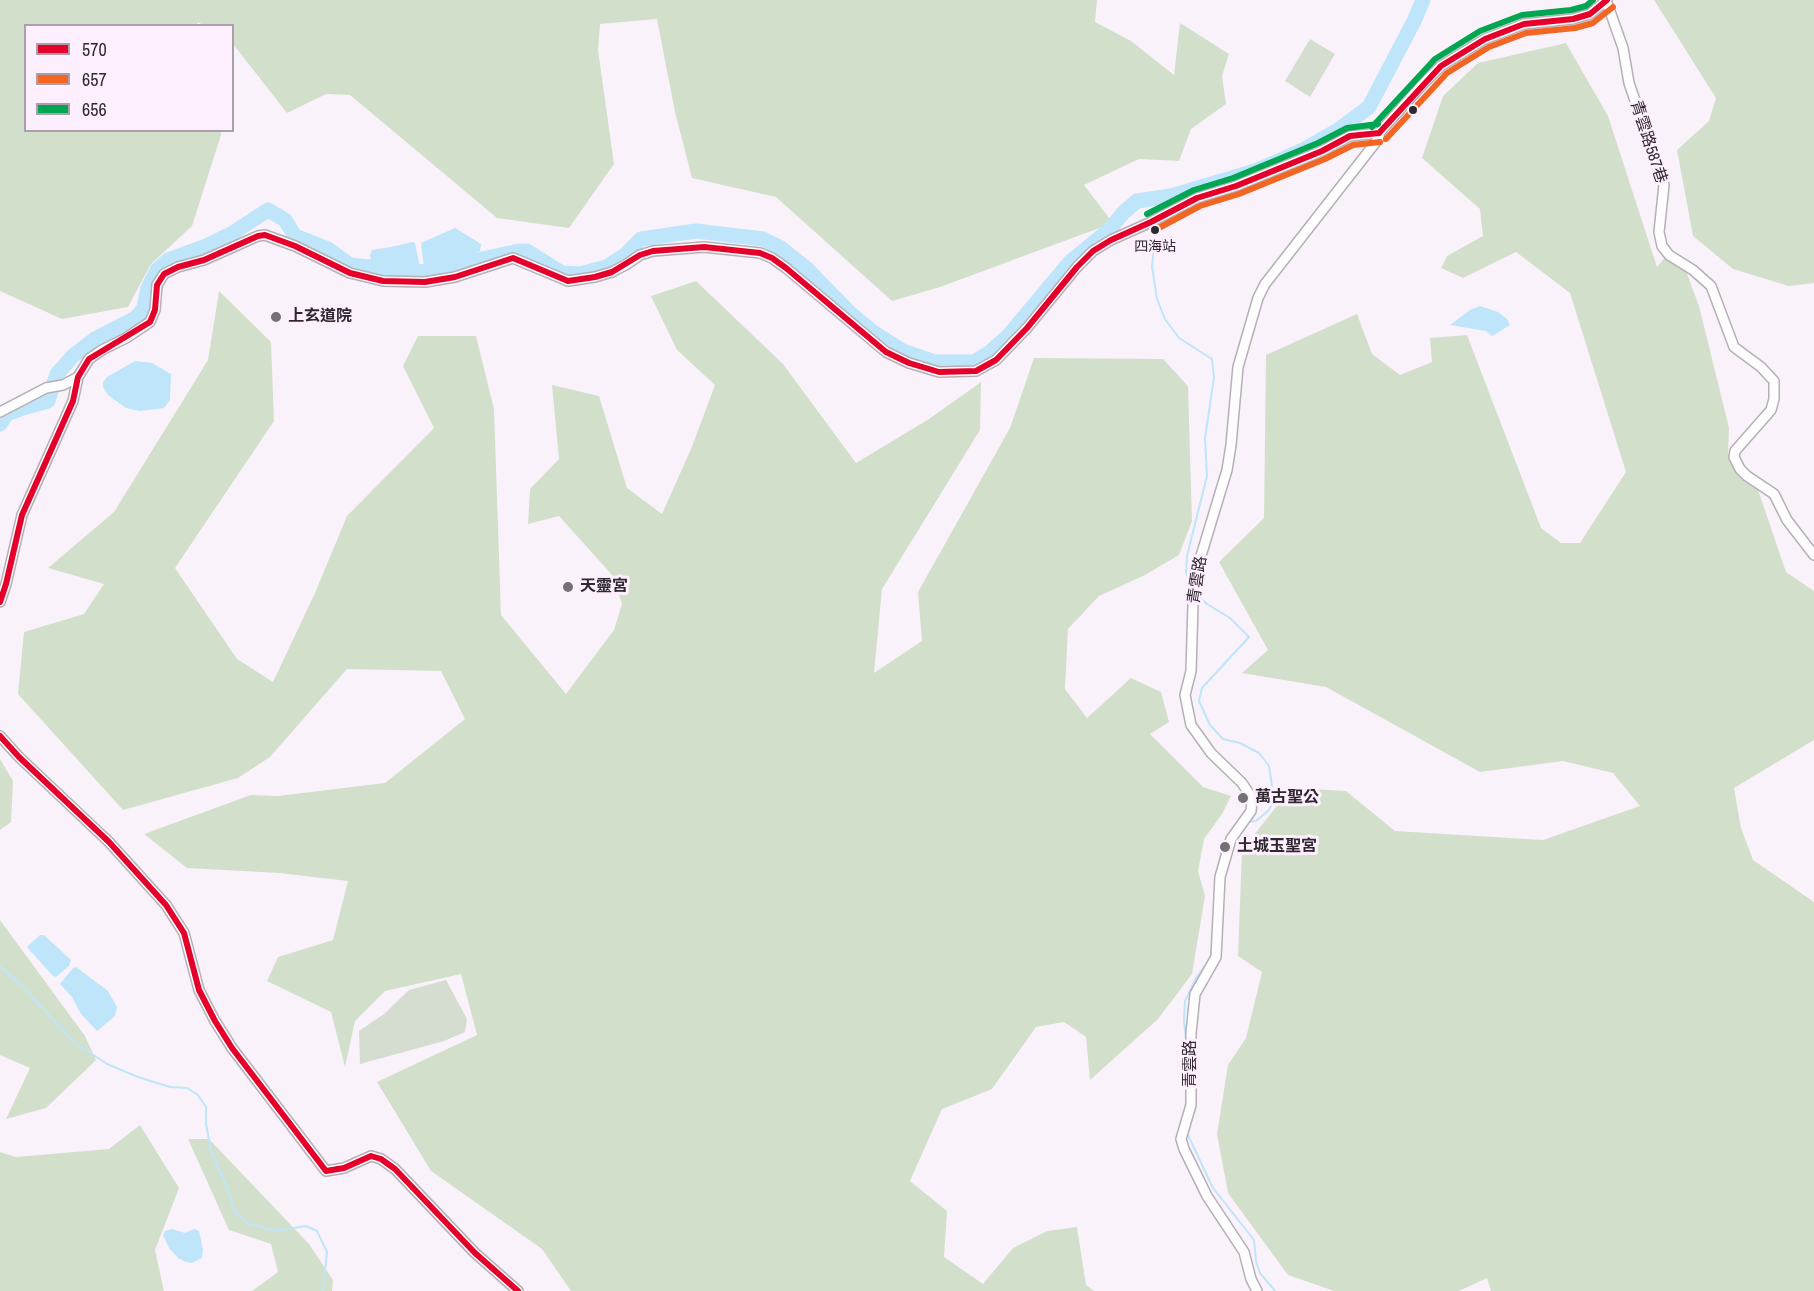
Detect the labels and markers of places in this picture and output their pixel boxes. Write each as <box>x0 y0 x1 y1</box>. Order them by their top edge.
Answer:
unlabelled marker <box>1407 104 1419 116</box>
marker: 四海站 <box>1149 224 1161 236</box>
place label: 四海站 <box>1134 239 1176 255</box>
place label: 上玄道院 <box>288 307 352 327</box>
marker: 上玄道院 <box>269 310 283 324</box>
place label: 天靈宮 <box>580 577 628 597</box>
marker: 天靈宮 <box>561 580 575 594</box>
place label: 萬古聖公 <box>1255 788 1319 808</box>
marker: 萬古聖公 <box>1236 791 1250 805</box>
place label: 土城玉聖宮 <box>1237 837 1317 857</box>
marker: 土城玉聖宮 <box>1218 840 1232 854</box>

